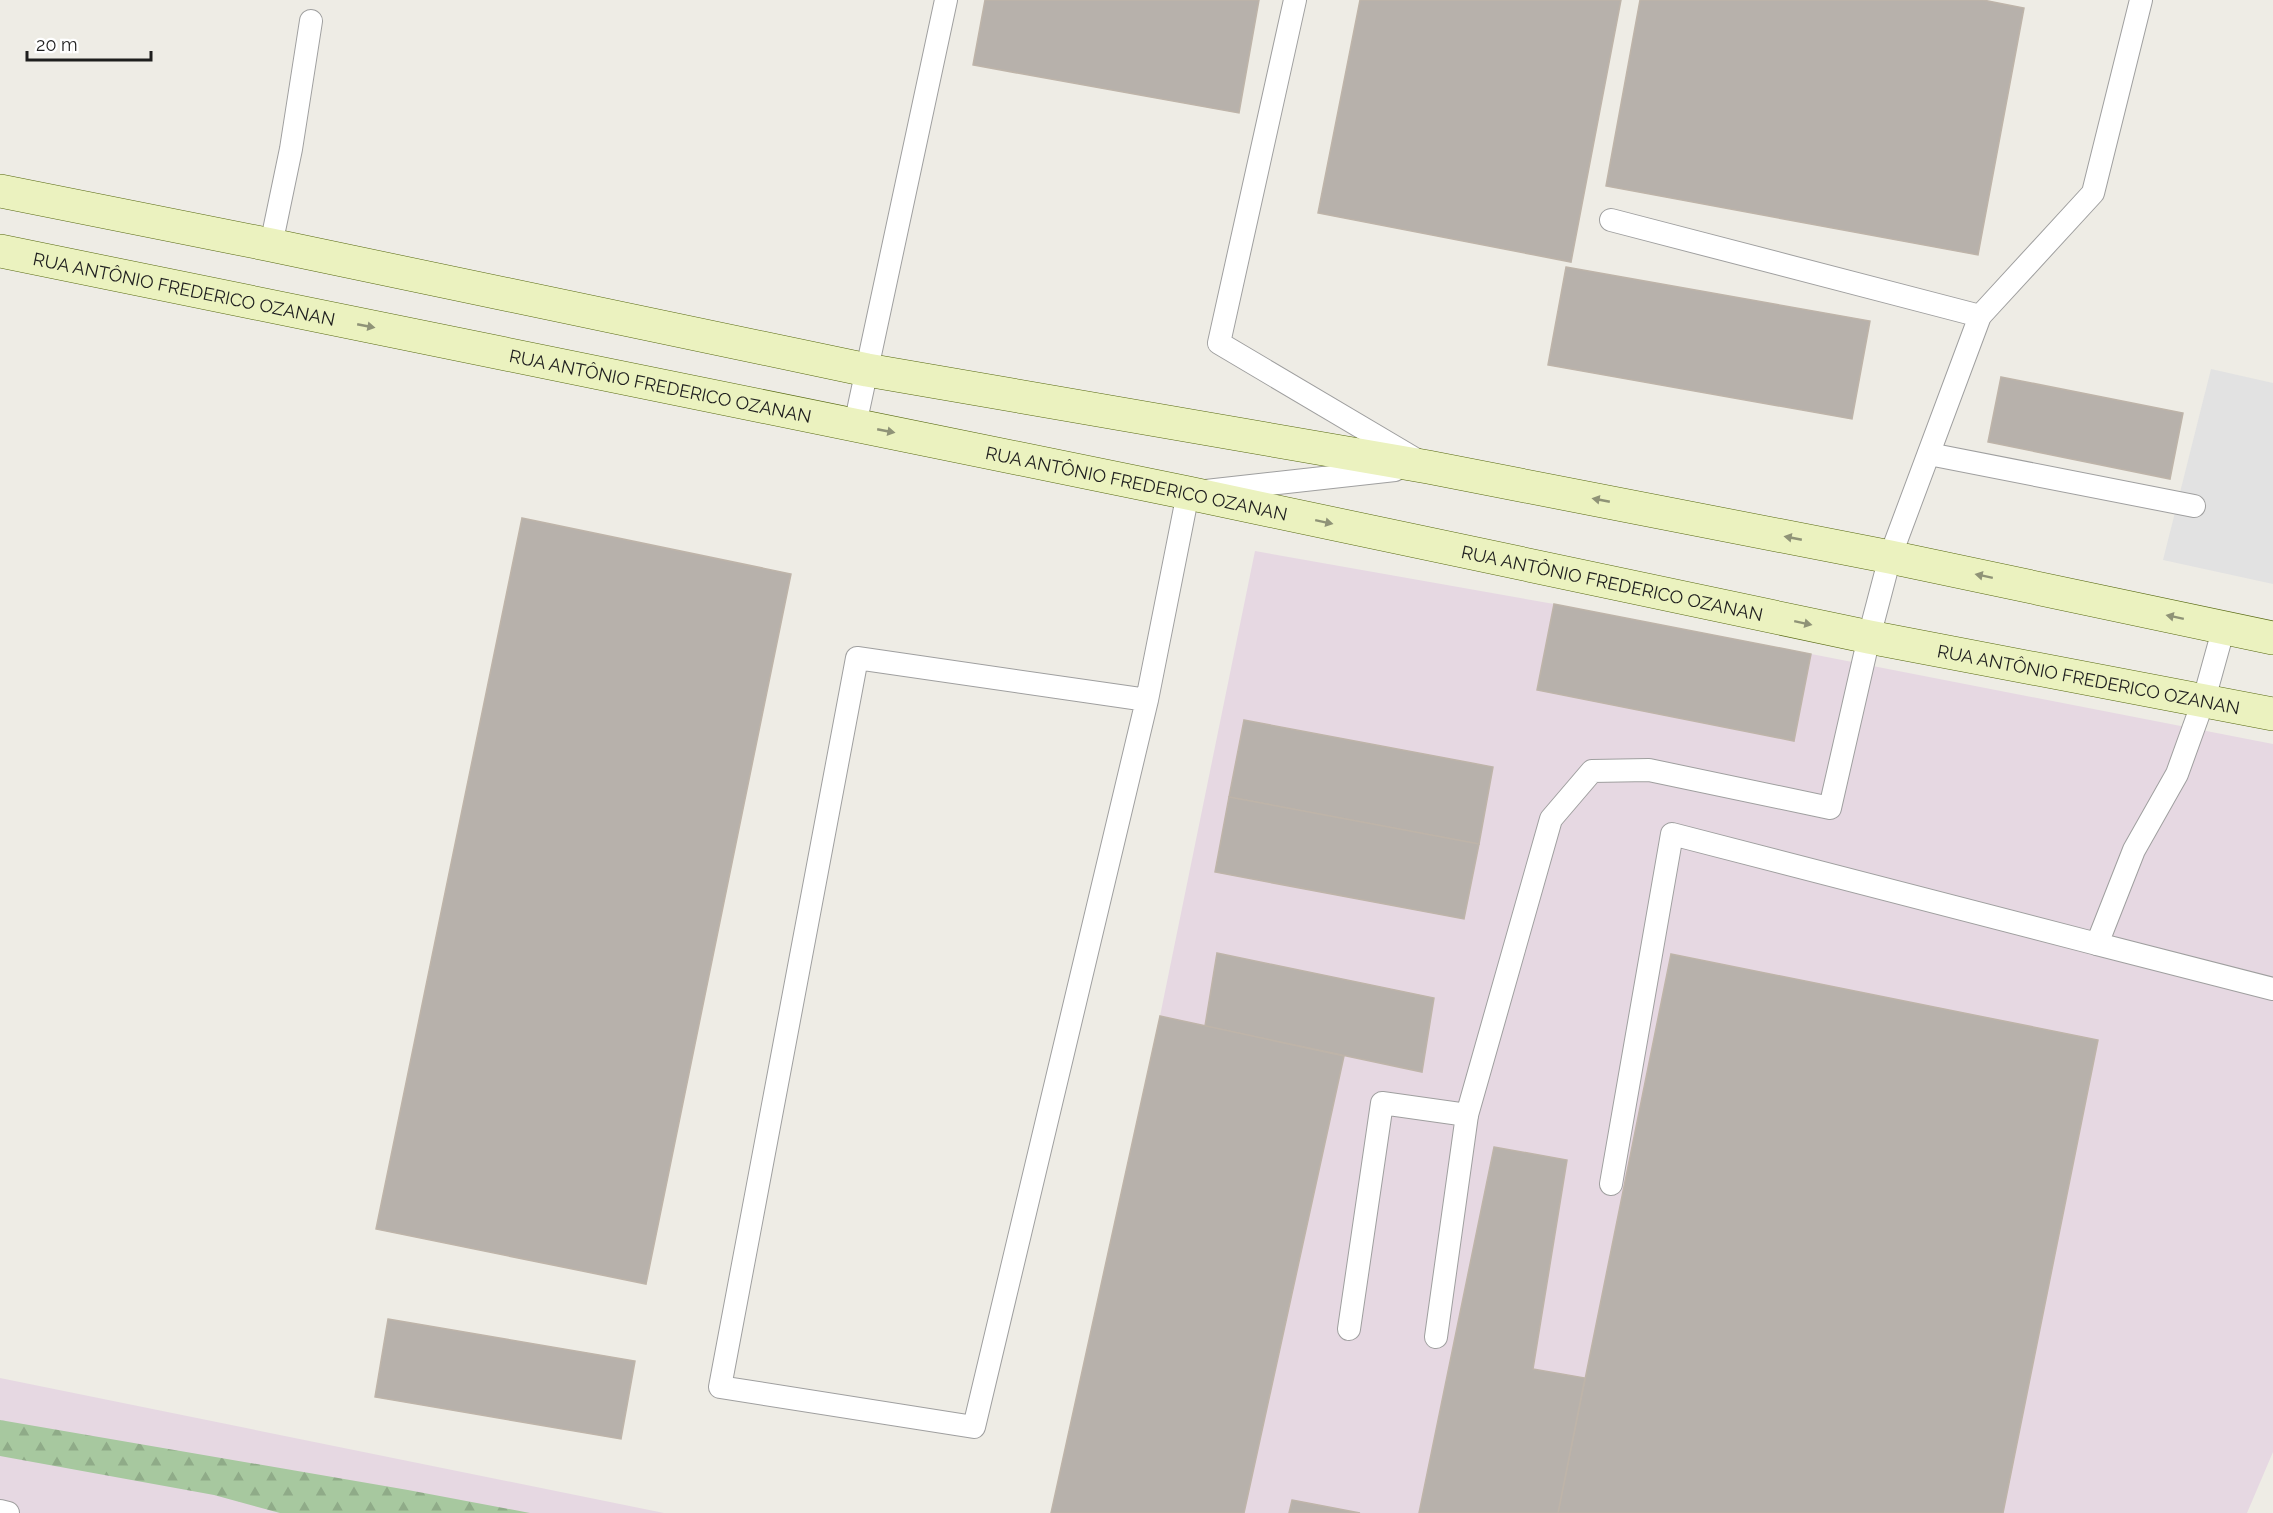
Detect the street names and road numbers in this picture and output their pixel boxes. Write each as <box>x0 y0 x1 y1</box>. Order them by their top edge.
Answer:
street label: RUA ANTÔNIO FREDERICO OZANAN <box>31 248 337 330</box>
street label: RUA ANTÔNIO FREDERICO OZANAN <box>508 345 813 427</box>
street label: RUA ANTÔNIO FREDERICO OZANAN <box>984 442 1289 524</box>
street label: RUA ANTÔNIO FREDERICO OZANAN <box>1460 541 1765 625</box>
street label: RUA ANTÔNIO FREDERICO OZANAN <box>1936 640 2242 718</box>

